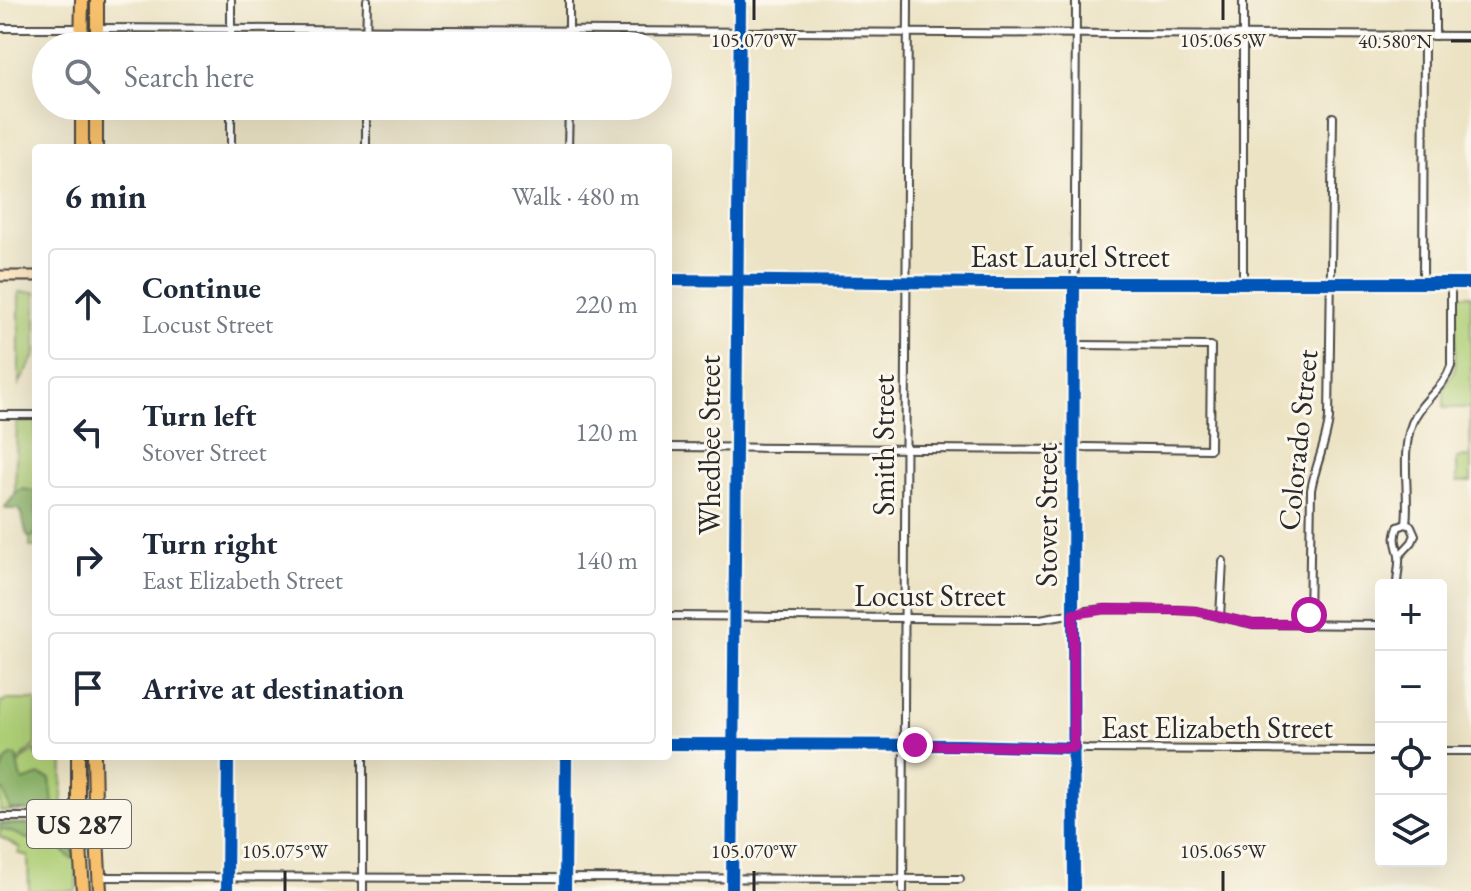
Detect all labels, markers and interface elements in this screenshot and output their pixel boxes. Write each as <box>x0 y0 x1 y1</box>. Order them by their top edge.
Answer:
text: 105.070°W <box>711 27 798 53</box>
text: 105.065°W <box>1180 27 1267 53</box>
text: 40.580°N <box>1358 28 1432 54</box>
search box <box>32 32 672 120</box>
icon: search <box>60 54 104 98</box>
text: Search here <box>124 57 254 96</box>
text: 6 min <box>64 174 147 218</box>
text: Walk · 480 m <box>512 179 640 213</box>
street label: East Laurel Street <box>970 237 1170 276</box>
text: Continue <box>142 268 261 307</box>
icon: ahead <box>66 282 110 326</box>
text: 220 m <box>575 287 638 321</box>
text: Locust Street <box>142 307 273 341</box>
street label: Colorado Street <box>1269 347 1326 532</box>
street label: Whedbee Street <box>690 354 729 535</box>
street label: Smith Street <box>864 374 903 516</box>
text: Turn left <box>142 396 256 435</box>
icon: left <box>66 410 110 454</box>
text: 120 m <box>575 415 638 449</box>
text: Stover Street <box>142 435 267 469</box>
street label: Stover Street <box>1027 443 1066 587</box>
text: Turn right <box>142 524 278 563</box>
icon: right <box>66 538 110 582</box>
text: 140 m <box>575 543 638 577</box>
text: East Elizabeth Street <box>142 563 343 597</box>
street label: Locust Street <box>854 576 1006 615</box>
map controls <box>1375 579 1447 867</box>
button: + <box>1375 579 1447 651</box>
route start <box>1291 597 1327 633</box>
button: − <box>1375 651 1447 723</box>
icon: arrive <box>66 666 110 710</box>
text: Arrive at destination <box>142 669 404 708</box>
street label: East Elizabeth Street <box>1101 708 1334 747</box>
button: locate <box>1375 723 1447 795</box>
route end <box>897 727 933 763</box>
button: layers <box>1375 795 1447 867</box>
road number: US 287 <box>27 800 131 848</box>
text: 105.075°W <box>242 838 329 864</box>
text: 105.070°W <box>711 838 798 864</box>
text: 105.065°W <box>1180 838 1267 864</box>

